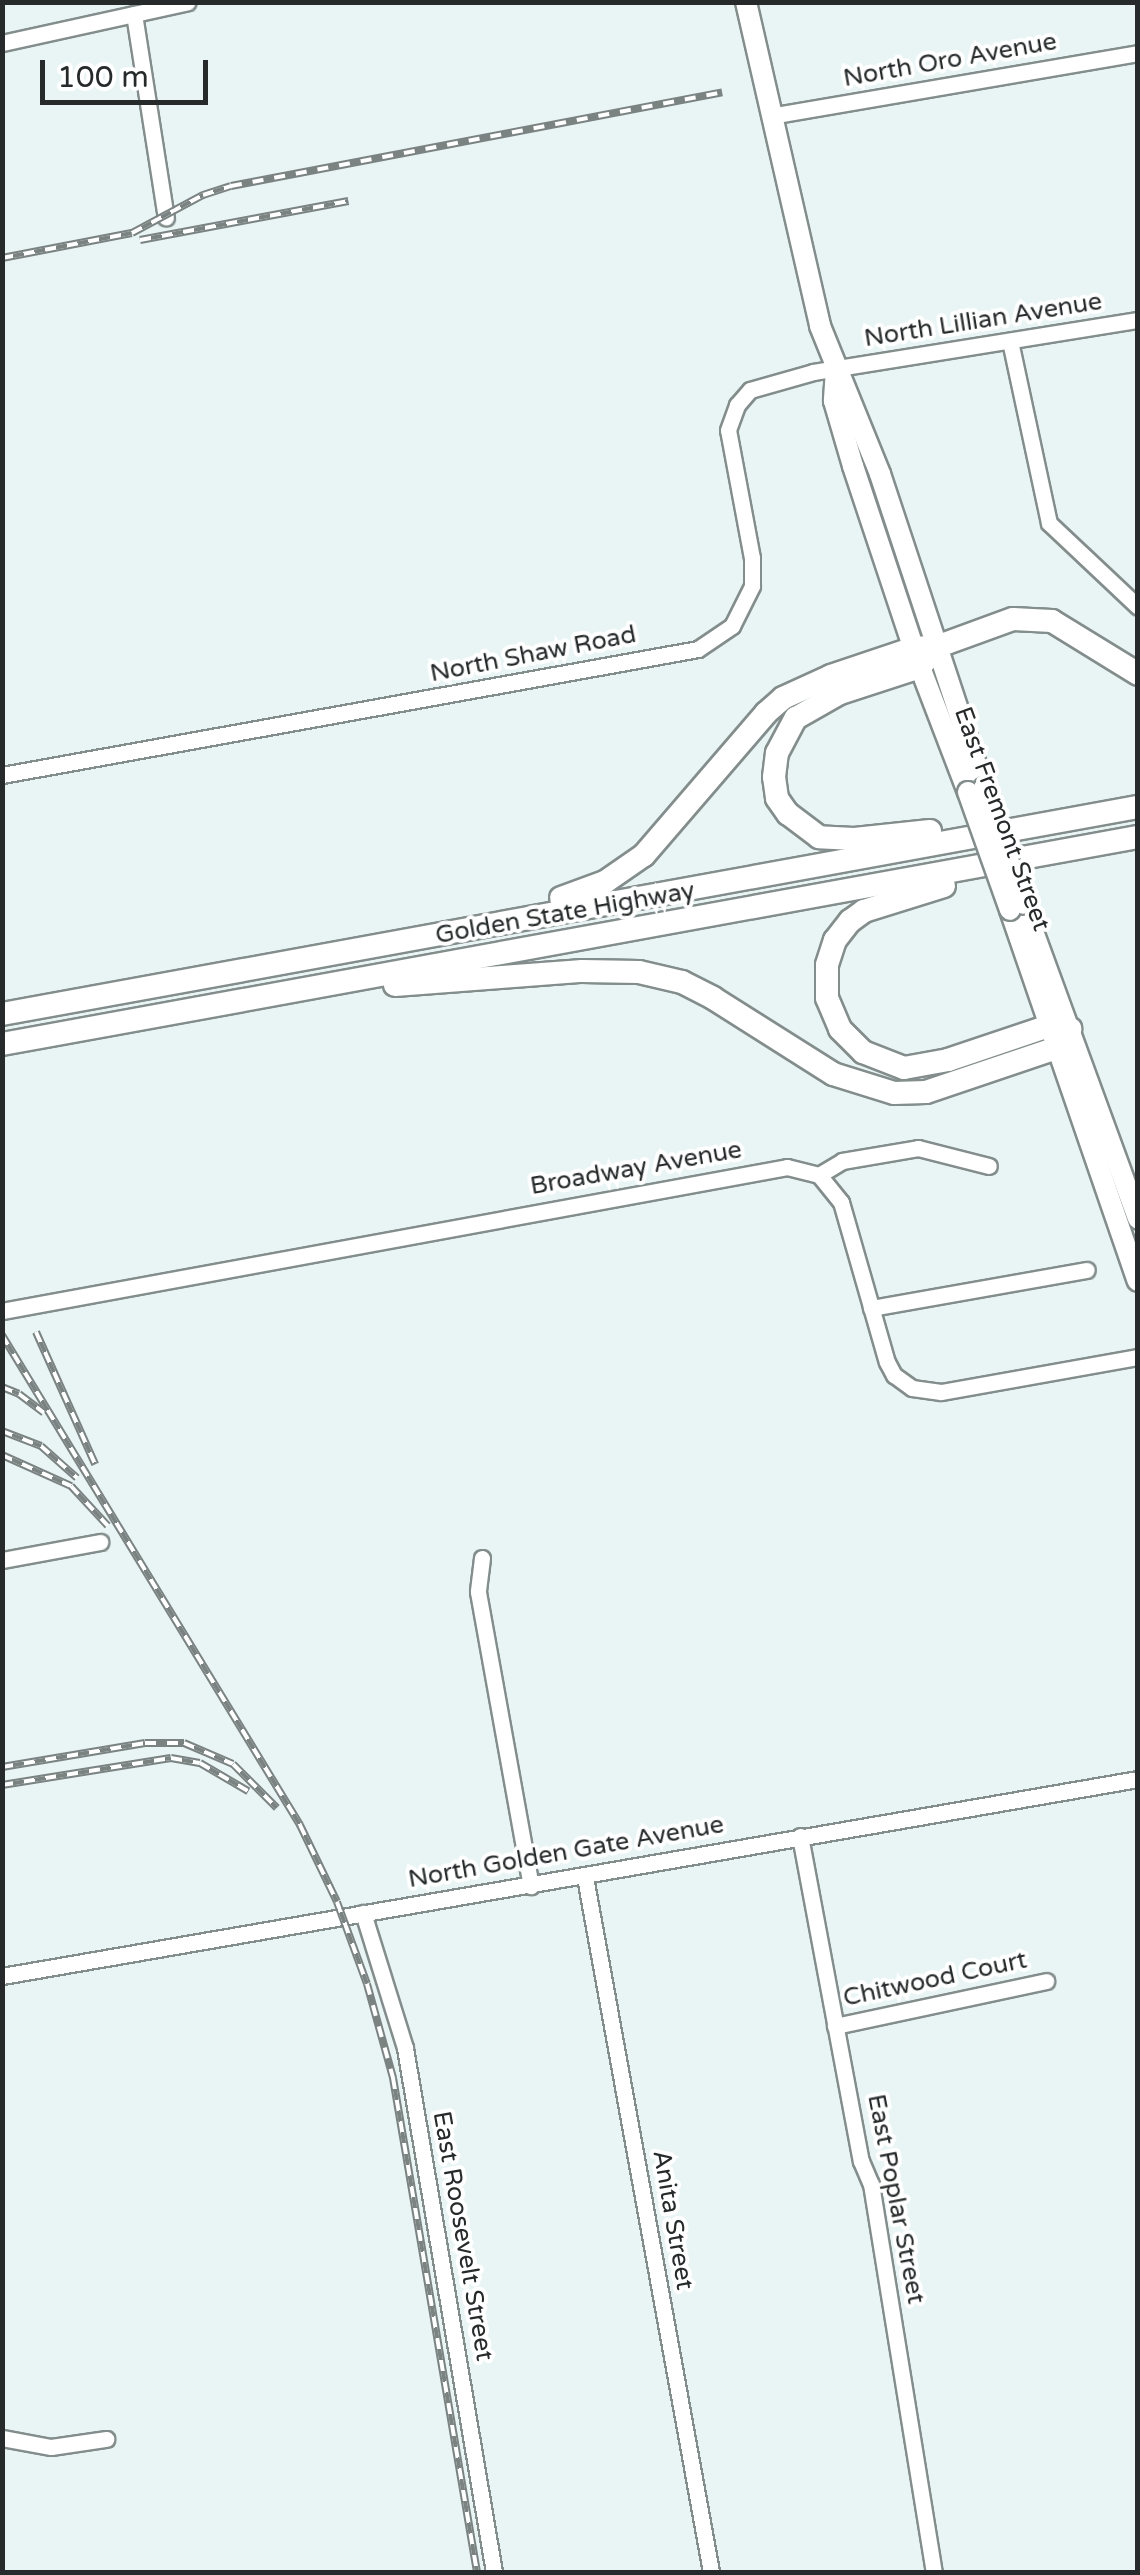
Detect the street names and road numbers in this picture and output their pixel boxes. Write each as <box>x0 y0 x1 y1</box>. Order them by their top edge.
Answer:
street label: North Oro Avenue <box>841 26 1059 94</box>
street label: North Lillian Avenue <box>862 286 1104 354</box>
street label: North Shaw Road <box>427 619 639 689</box>
street label: East Fremont Street <box>948 703 1056 935</box>
street label: Golden State Highway <box>433 875 697 951</box>
street label: Broadway Avenue <box>528 1135 744 1201</box>
street label: North Golden Gate Avenue <box>406 1809 726 1895</box>
street label: Chitwood Court <box>840 1945 1030 2013</box>
street label: East Poplar Street <box>861 2092 931 2306</box>
street label: East Roosevelt Street <box>426 2109 500 2363</box>
street label: Anita Street <box>646 2148 700 2292</box>

